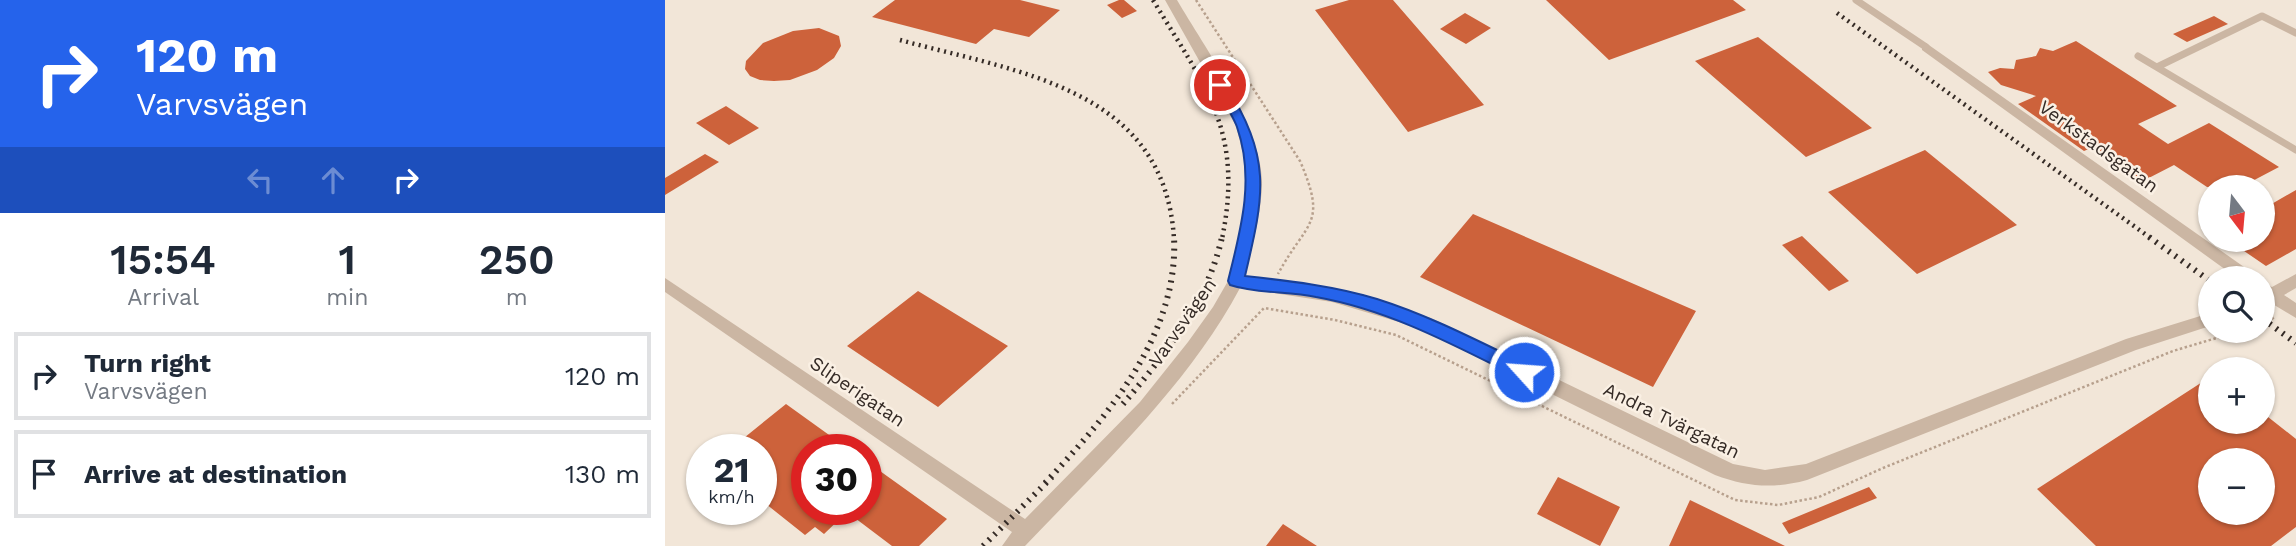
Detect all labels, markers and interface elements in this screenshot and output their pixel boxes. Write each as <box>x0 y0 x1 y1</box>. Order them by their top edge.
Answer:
text: 120 m <box>136 26 278 84</box>
icon: right <box>21 28 112 119</box>
pin <box>1190 55 1250 115</box>
icon: arrive <box>1201 66 1239 104</box>
text: Varvsvägen <box>136 85 308 123</box>
street label: Verkstadsgatan <box>2034 95 2163 198</box>
icon: left <box>241 161 279 199</box>
icon: ahead <box>314 161 352 199</box>
icon: right <box>387 161 425 199</box>
north arrow <box>2198 175 2275 252</box>
map controls <box>2198 175 2275 525</box>
text: 15:54 <box>110 235 216 284</box>
text: 1 <box>339 235 356 284</box>
text: 250 <box>479 235 555 284</box>
button: search <box>2198 266 2275 343</box>
street label: Varvsvägen <box>1144 274 1221 371</box>
text: Arrival <box>127 284 199 311</box>
text: min <box>326 284 368 311</box>
text: m <box>506 284 528 311</box>
position arrow <box>1487 335 1561 409</box>
text: Turn right <box>84 348 211 378</box>
street label: Sliperigatan <box>806 351 910 432</box>
icon: right <box>25 357 63 395</box>
button: + <box>2198 357 2275 434</box>
text: 120 m <box>565 361 640 391</box>
street label: Andra Tvärgatan <box>1600 377 1744 463</box>
text: Varvsvägen <box>84 378 208 405</box>
speed limit sign: 30 <box>791 434 882 525</box>
button: − <box>2198 448 2275 525</box>
text: 21 <box>714 449 749 491</box>
icon: arrive <box>25 455 63 493</box>
text: Arrive at destination <box>84 459 347 489</box>
text: 130 m <box>565 459 640 489</box>
text: km/h <box>708 486 755 507</box>

